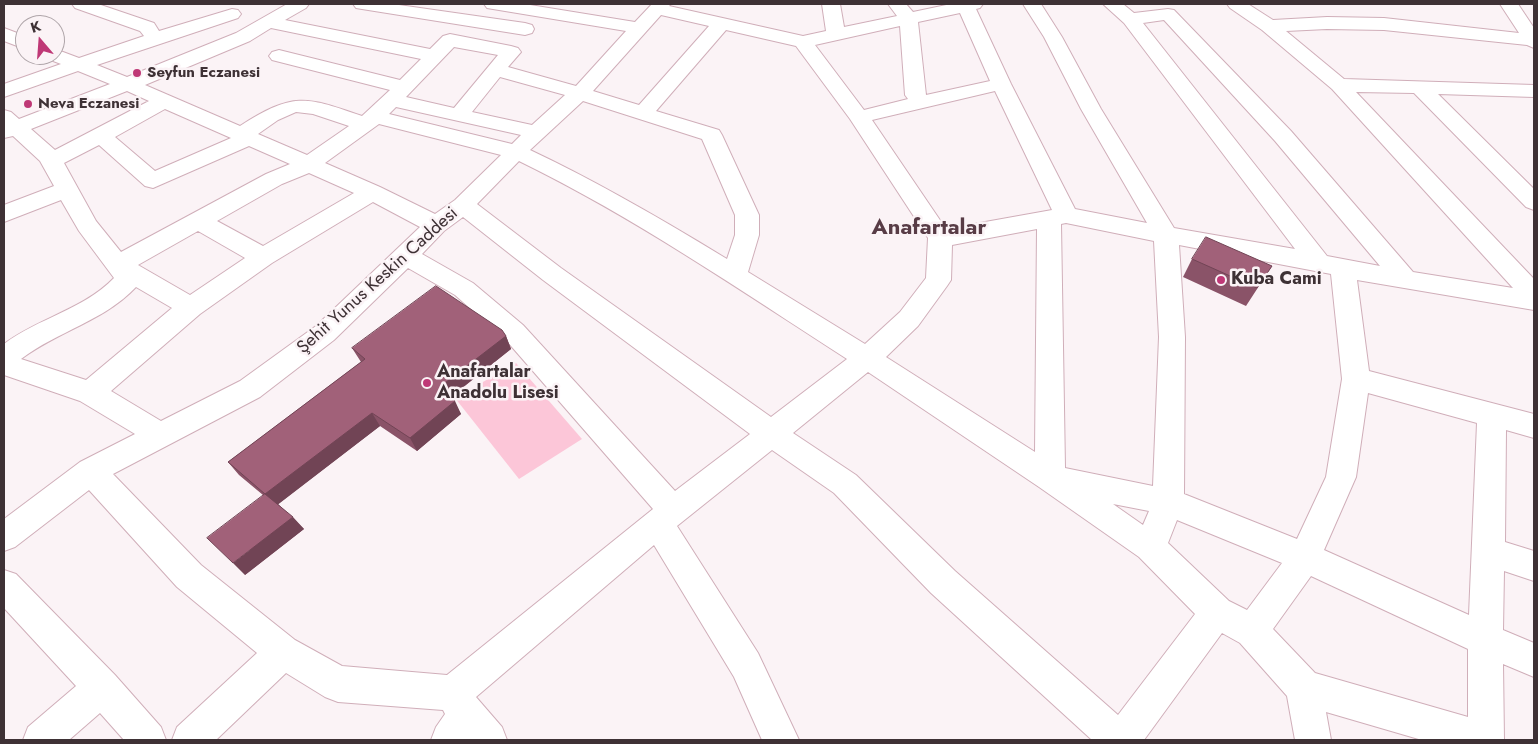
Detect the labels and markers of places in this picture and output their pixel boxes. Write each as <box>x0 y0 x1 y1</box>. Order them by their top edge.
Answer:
place label: Seyfun Eczanesi <box>147 64 260 82</box>
marker: Seyfun Eczanesi <box>131 67 143 79</box>
place label: Neva Eczanesi <box>38 95 139 113</box>
marker: Neva Eczanesi <box>22 98 34 110</box>
place label: Kuba Cami <box>1231 269 1322 291</box>
marker: Kuba Cami <box>1215 274 1227 286</box>
place label: Anafartalar Anadolu Lisesi <box>437 362 559 404</box>
marker: Anafartalar Anadolu Lisesi <box>421 377 433 389</box>

